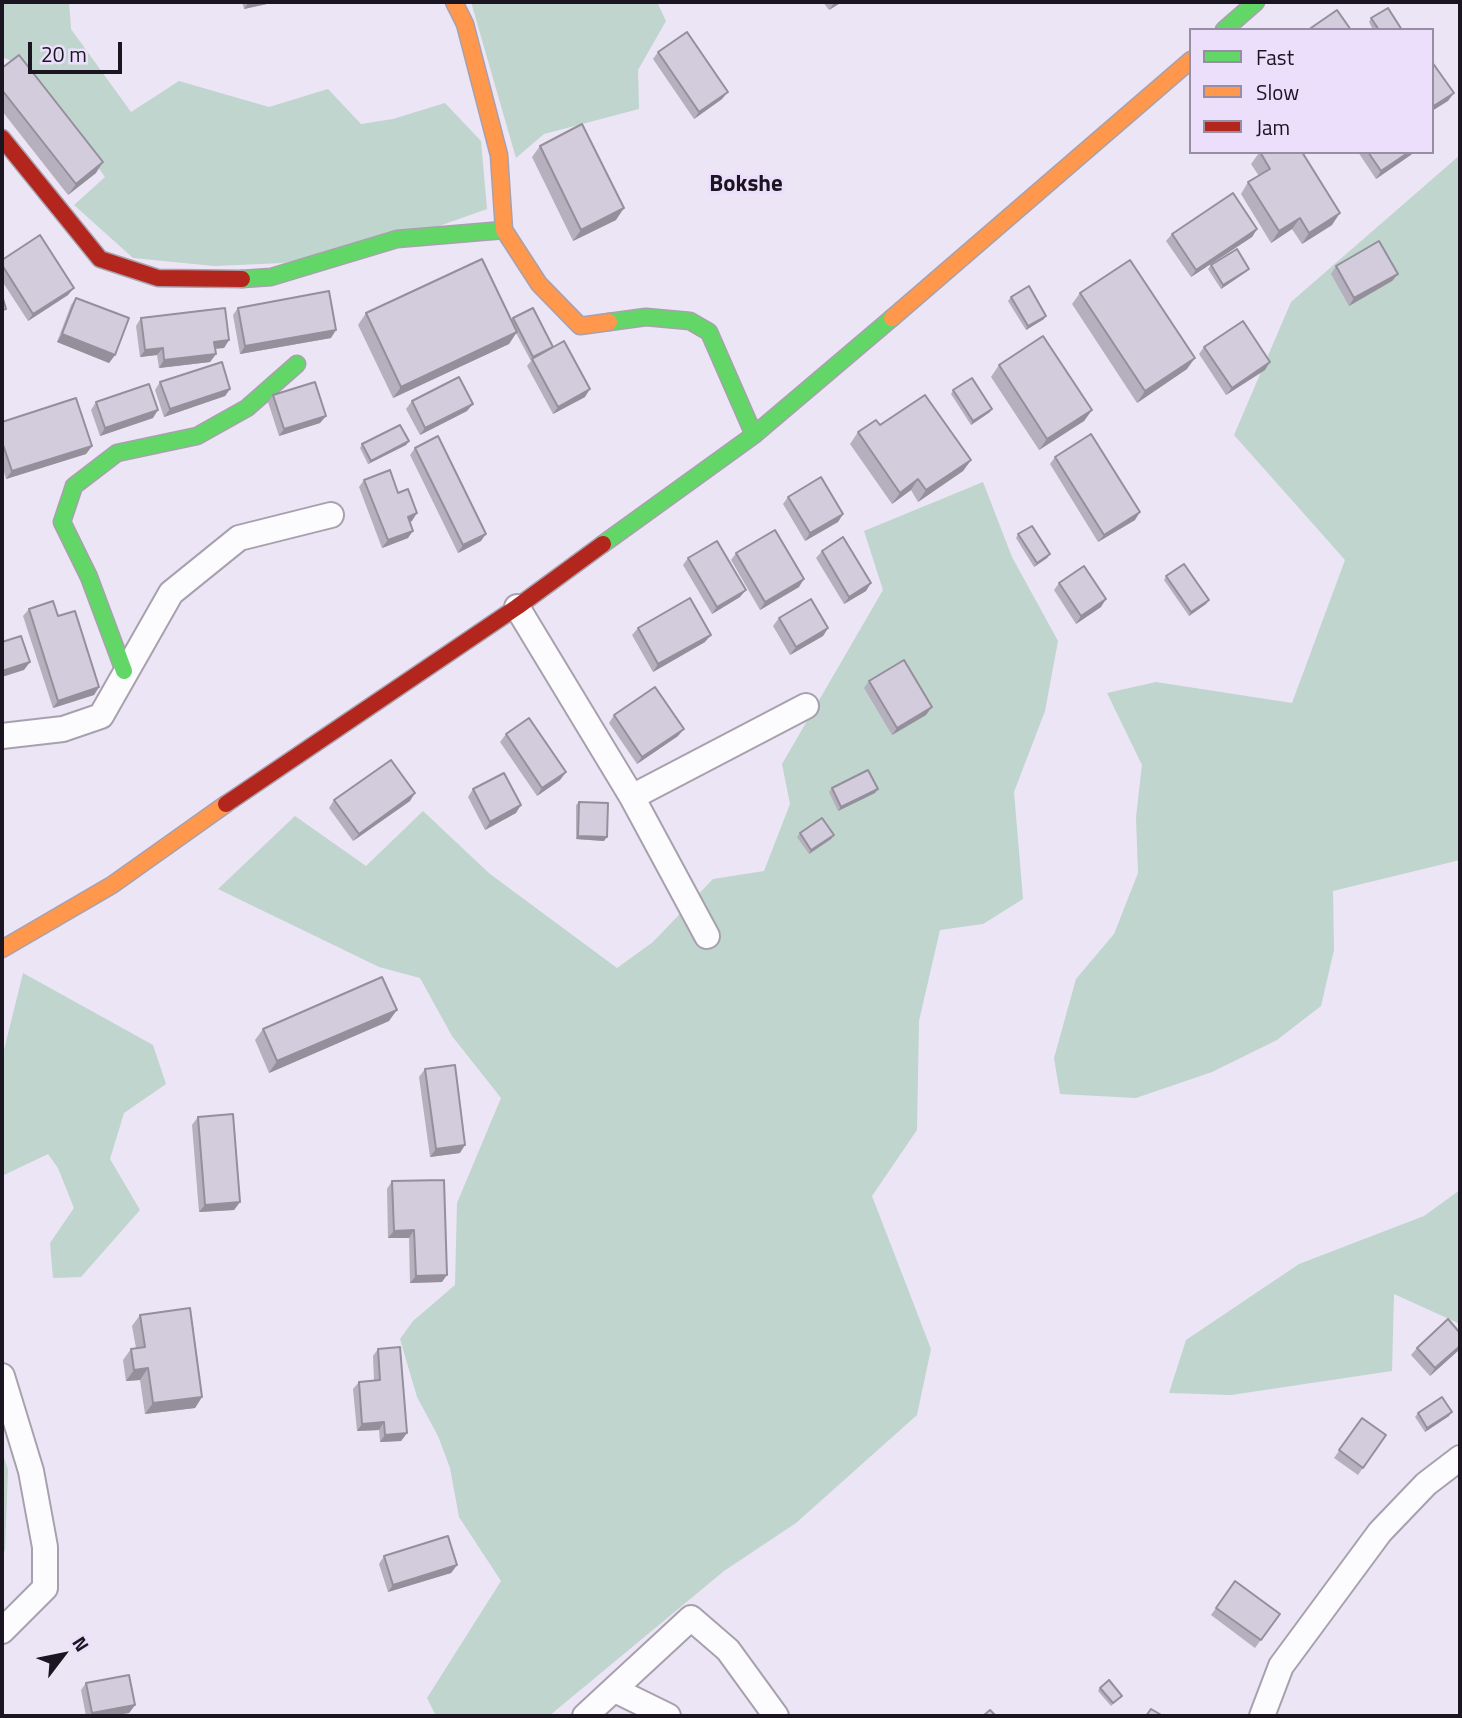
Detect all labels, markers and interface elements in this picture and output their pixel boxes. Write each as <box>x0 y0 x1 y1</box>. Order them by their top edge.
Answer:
scale bar <box>32 28 126 72</box>
legend <box>1189 28 1434 154</box>
text: 20 m <box>41 38 87 70</box>
text: Fast <box>1256 41 1294 73</box>
text: Slow <box>1256 76 1299 108</box>
text: Jam <box>1256 111 1290 143</box>
district label: Bokshe <box>709 171 783 199</box>
north arrow <box>28 1620 98 1690</box>
text: N <box>65 1630 97 1657</box>

